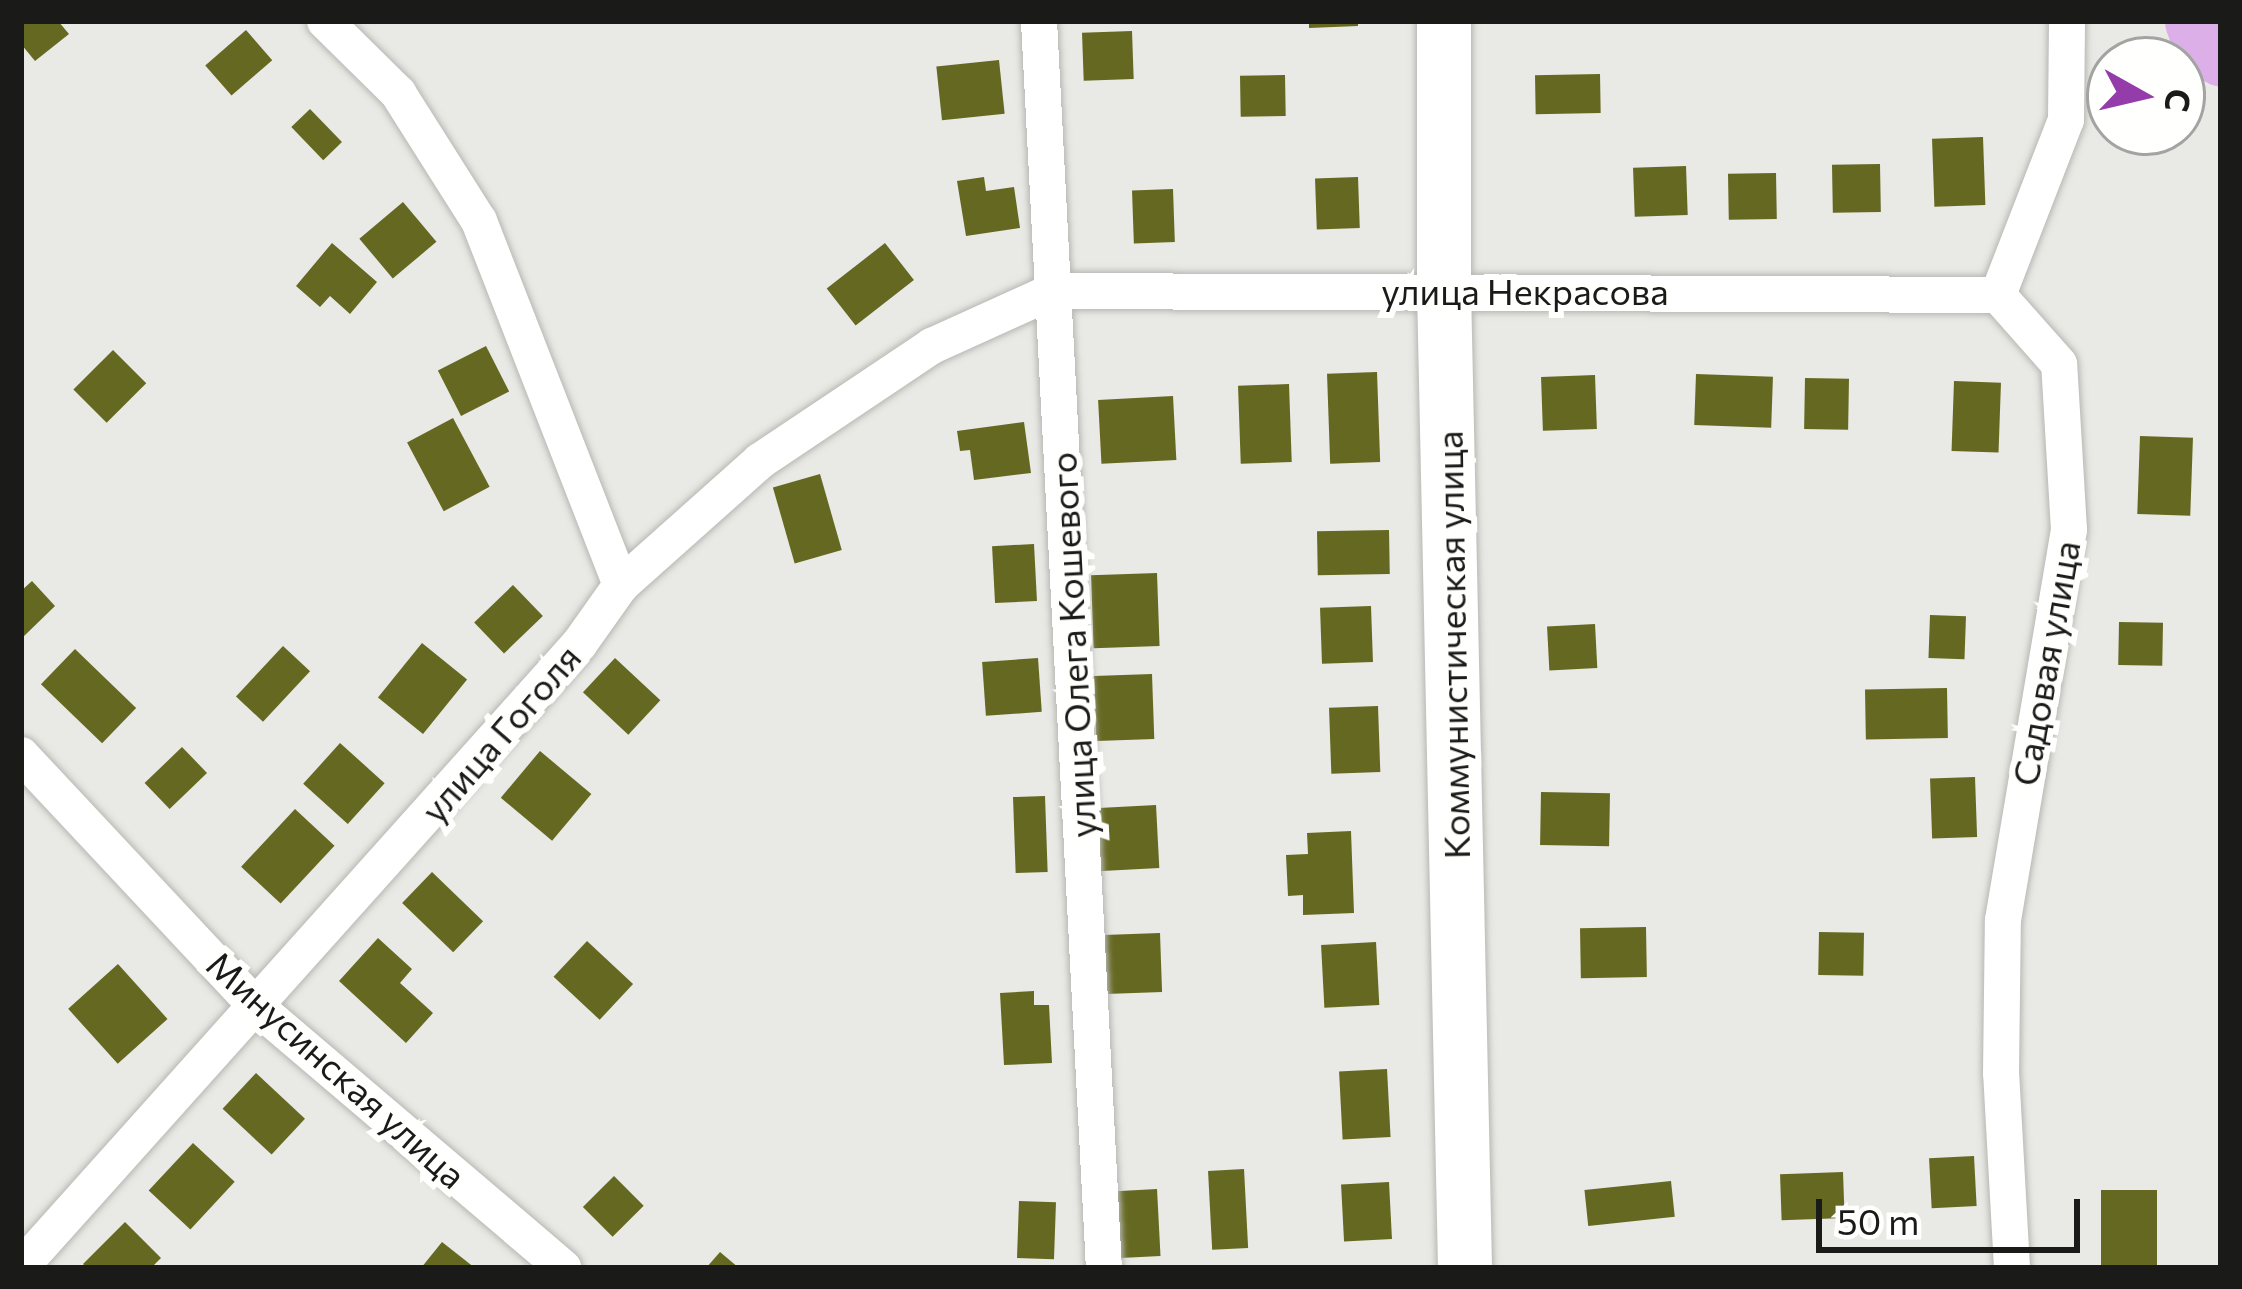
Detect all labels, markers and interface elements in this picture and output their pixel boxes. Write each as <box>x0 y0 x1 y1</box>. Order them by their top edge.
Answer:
north arrow <box>2086 36 2206 156</box>
text: С <box>2157 87 2201 115</box>
street label: улица Некрасова <box>1381 269 1669 313</box>
street label: Коммунистическая улица <box>1427 430 1477 860</box>
street label: улица Олега Кошевого <box>1040 451 1104 839</box>
street label: Садовая улица <box>2002 537 2088 789</box>
street label: улица Гоголя <box>411 635 589 831</box>
street label: Минусинская улица <box>199 942 475 1196</box>
scale bar <box>1822 1175 2086 1249</box>
text: 50 m <box>1837 1198 1919 1242</box>

